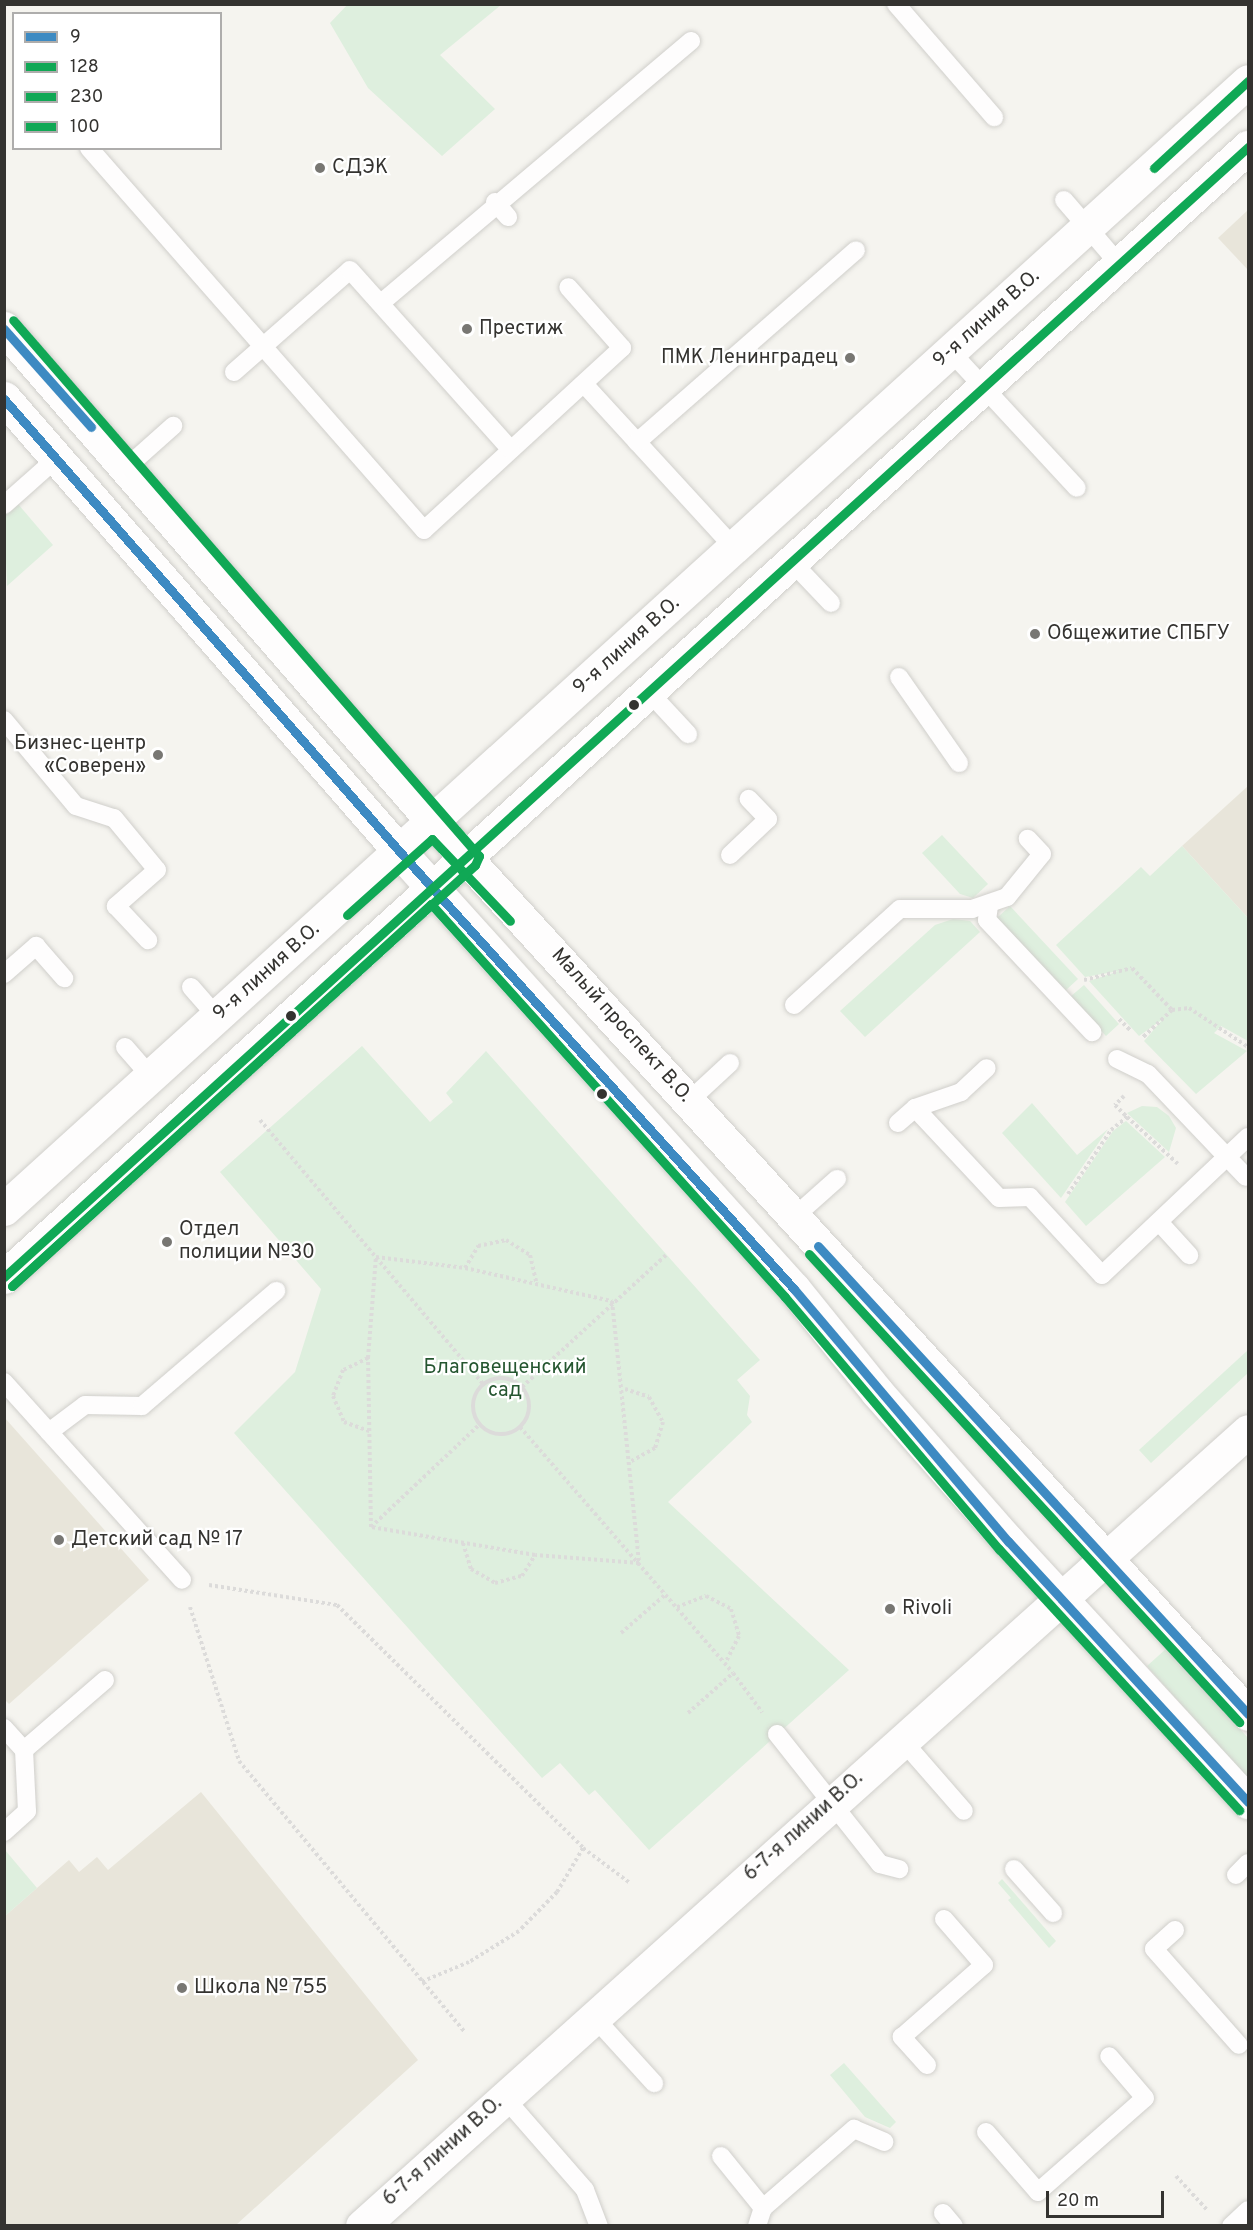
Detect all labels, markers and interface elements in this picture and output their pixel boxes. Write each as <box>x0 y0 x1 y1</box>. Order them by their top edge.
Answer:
legend <box>12 12 222 150</box>
text: 9 <box>70 26 81 49</box>
text: 128 <box>70 56 99 79</box>
text: 230 <box>70 86 103 109</box>
text: 100 <box>70 116 100 139</box>
place label: СДЭК <box>332 156 388 180</box>
marker: СДЭК <box>313 161 327 175</box>
street label: 9-я линия В.О. <box>929 265 1045 373</box>
place label: Престиж <box>479 317 563 341</box>
marker: Престиж <box>460 322 474 336</box>
place label: ПМК Ленинградец <box>661 346 838 370</box>
marker: ПМК Ленинградец <box>843 351 857 365</box>
street label: 9-я линия В.О. <box>569 592 685 700</box>
place label: Общежитие СПБГУ <box>1047 622 1230 646</box>
marker: Общежитие СПБГУ <box>1028 627 1042 641</box>
unlabelled marker <box>628 699 640 711</box>
place label: Бизнес-центр «Соверен» <box>14 732 146 779</box>
marker: Бизнес-центр «Соверен» <box>151 748 165 762</box>
street label: 9-я линия В.О. <box>209 918 325 1026</box>
street label: Малый проспект В.О. <box>546 944 696 1108</box>
unlabelled marker <box>285 1010 297 1022</box>
unlabelled marker <box>596 1088 608 1100</box>
place label: Отдел полиции №30 <box>179 1218 315 1265</box>
marker: Отдел полиции №30 <box>160 1235 174 1249</box>
park label: Благовещенский сад <box>423 1357 587 1404</box>
place label: Детский сад № 17 <box>71 1528 243 1552</box>
marker: Детский сад № 17 <box>52 1533 66 1547</box>
place label: Rivoli <box>902 1597 952 1621</box>
marker: Rivoli <box>883 1602 897 1616</box>
street label: 6-7-я линии В.О. <box>739 1767 869 1887</box>
place label: Школа № 755 <box>194 1976 328 2000</box>
marker: Школа № 755 <box>175 1981 189 1995</box>
street label: 6-7-я линии В.О. <box>378 2092 508 2212</box>
scale bar <box>1049 2179 1168 2217</box>
text: 20 m <box>1057 2190 1099 2213</box>

